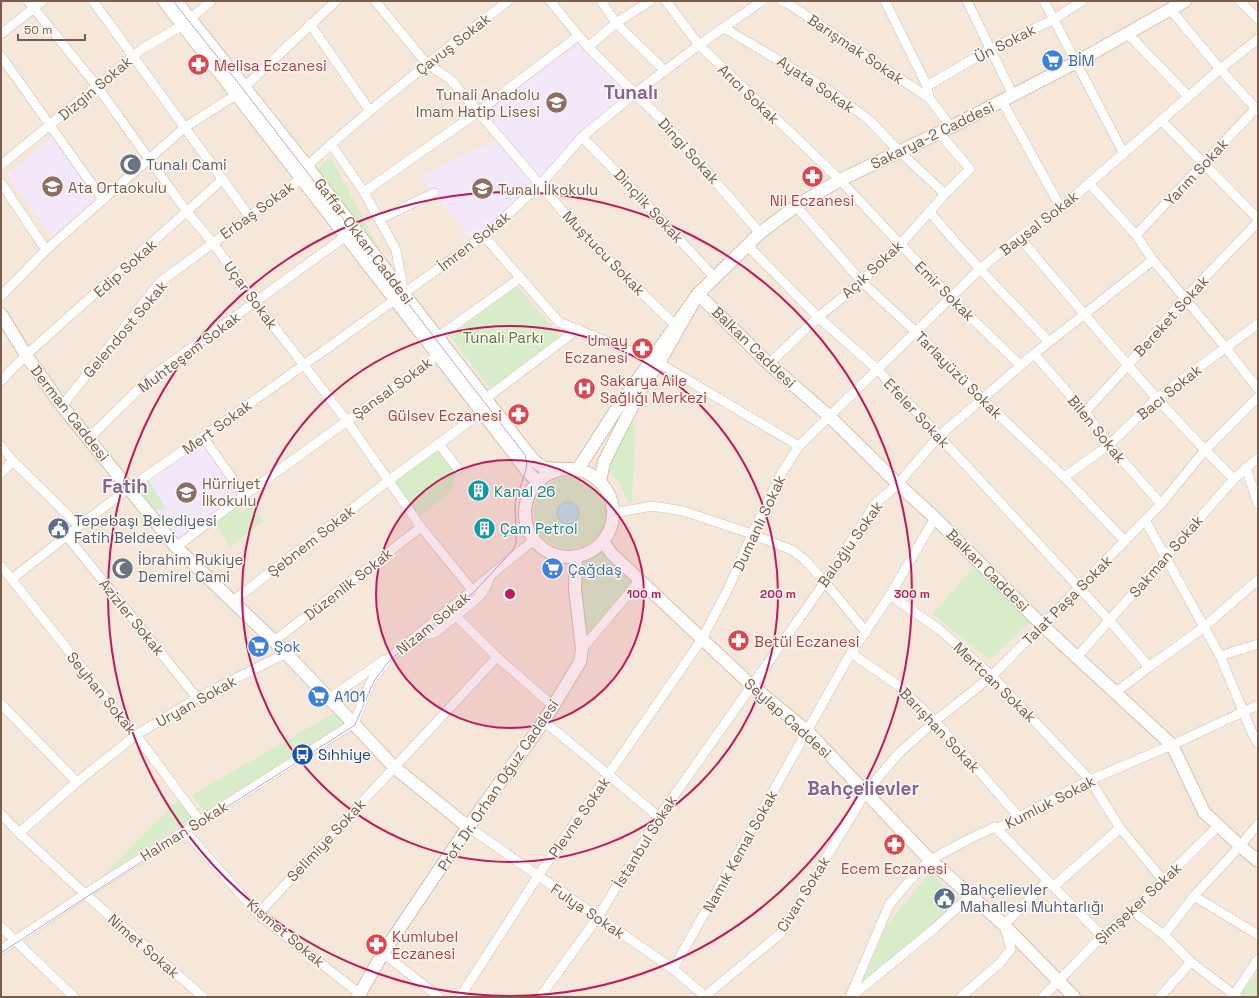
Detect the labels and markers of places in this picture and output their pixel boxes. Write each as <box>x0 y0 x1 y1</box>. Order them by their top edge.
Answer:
supermarket icon: BİM <box>1039 47 1065 73</box>
place label: BİM <box>1068 51 1095 70</box>
pharmacy icon: Melisa Eczanesi <box>186 52 212 78</box>
place label: Melisa Eczanesi <box>214 56 327 75</box>
place label: Tunali Anadolu Imam Hatip Lisesi <box>416 85 540 121</box>
school or university icon: Tunali Anadolu Imam Hatip Lisesi <box>543 90 569 116</box>
mosque icon: Tunalı Cami <box>118 151 144 177</box>
place label: Tunalı Cami <box>146 155 227 174</box>
pharmacy icon: Nil Eczanesi <box>799 164 825 190</box>
school or university icon: Ata Ortaokulu <box>39 174 65 200</box>
school or university icon: Tunalı İlkokulu <box>470 176 496 202</box>
place label: Ata Ortaokulu <box>68 178 167 197</box>
place label: Tunalı İlkokulu <box>498 180 598 199</box>
place label: Nil Eczanesi <box>770 191 854 210</box>
place label: Umay Eczanesi <box>565 331 628 367</box>
pharmacy icon: Umay Eczanesi <box>630 336 656 362</box>
place label: Sakarya Aile Sağlığı Merkezi <box>600 371 707 407</box>
hospital icon: Sakarya Aile Sağlığı Merkezi <box>572 376 598 402</box>
pharmacy icon: Gülsev Eczanesi <box>505 402 531 428</box>
place label: Gülsev Eczanesi <box>388 406 502 425</box>
place label: Hürriyet İlkokulu <box>202 474 261 510</box>
building icon: Kanal 26 <box>466 478 492 504</box>
school or university icon: Hürriyet İlkokulu <box>174 479 200 505</box>
place label: Kanal 26 <box>494 482 555 501</box>
place label: Tepebaşı Belediyesi Fatih Beldeevi <box>74 511 217 547</box>
building icon: Çam Petrol <box>471 515 497 541</box>
public building icon: Tepebaşı Belediyesi Fatih Beldeevi <box>45 516 71 542</box>
place label: Çam Petrol <box>500 519 578 538</box>
place label: İbrahim Rukiye Demirel Cami <box>138 550 244 586</box>
mosque icon: İbrahim Rukiye Demirel Cami <box>110 555 136 581</box>
supermarket icon: Çağdaş <box>539 556 565 582</box>
place label: Çağdaş <box>568 560 622 579</box>
centre of rings <box>503 587 517 601</box>
pharmacy icon: Betül Eczanesi <box>725 628 751 654</box>
place label: Betül Eczanesi <box>754 632 859 651</box>
supermarket icon: Şok <box>245 633 271 659</box>
place label: Şok <box>274 637 301 656</box>
supermarket icon: A101 <box>305 683 331 709</box>
place label: A101 <box>334 687 366 706</box>
bus stop icon: Sıhhiye <box>289 741 315 767</box>
place label: Sıhhiye <box>318 745 371 764</box>
pharmacy icon: Ecem Eczanesi <box>881 832 907 858</box>
place label: Ecem Eczanesi <box>841 859 947 878</box>
place label: Bahçelievler Mahallesi Muhtarlığı <box>960 880 1104 916</box>
public building icon: Bahçelievler Mahallesi Muhtarlığı <box>932 885 958 911</box>
place label: Kumlubel Eczanesi <box>392 927 458 963</box>
pharmacy icon: Kumlubel Eczanesi <box>363 932 389 958</box>

